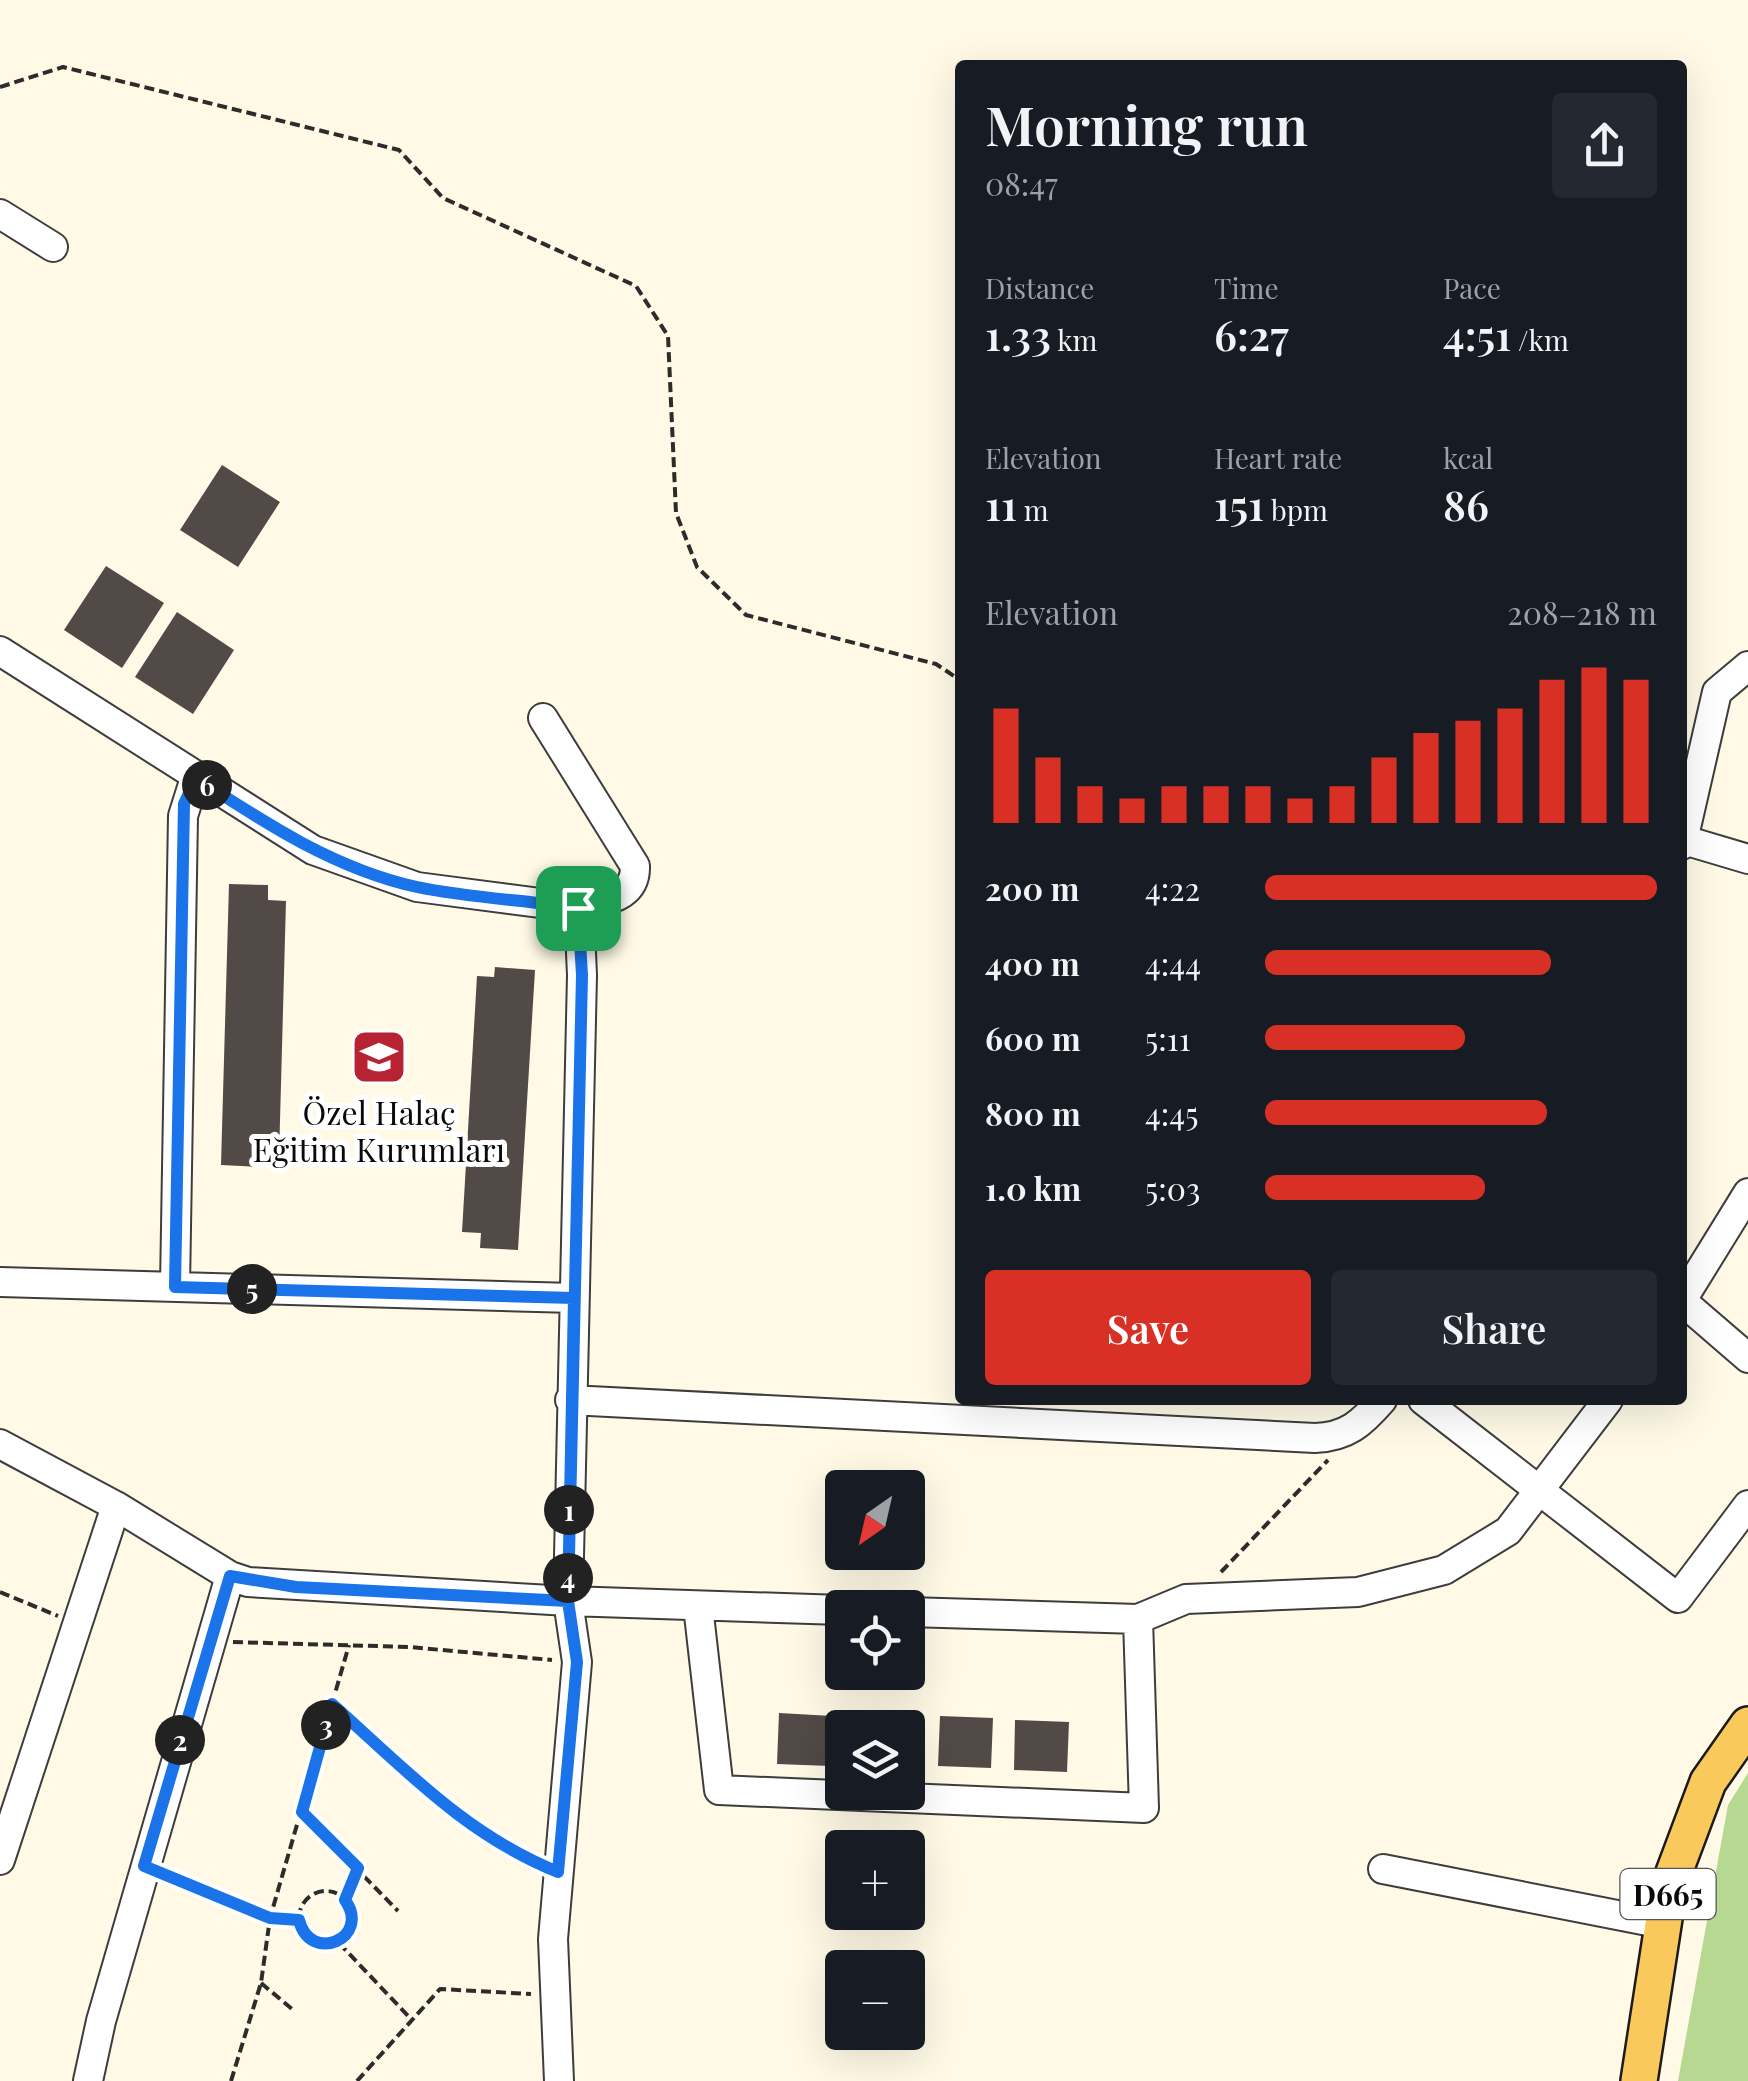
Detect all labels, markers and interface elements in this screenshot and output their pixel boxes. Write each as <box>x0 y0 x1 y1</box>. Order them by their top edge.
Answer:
text: Morning run <box>985 86 1308 160</box>
button: share <box>1552 93 1657 198</box>
text: 08:47 <box>985 161 1058 204</box>
text: Distance <box>985 269 1094 306</box>
text: Time <box>1214 269 1279 306</box>
text: Pace <box>1443 269 1501 306</box>
text: 1.33 <box>985 306 1051 362</box>
text: 6:27 <box>1214 306 1289 362</box>
text: 4:51 <box>1443 306 1511 362</box>
text: km <box>1051 321 1097 358</box>
text: /km <box>1511 321 1569 358</box>
text: Elevation <box>985 439 1101 476</box>
text: Heart rate <box>1214 439 1342 476</box>
text: kcal <box>1443 439 1493 476</box>
text: 11 <box>985 476 1017 532</box>
text: 151 <box>1214 476 1264 532</box>
text: 86 <box>1443 476 1489 532</box>
text: m <box>1017 491 1049 528</box>
text: bpm <box>1264 491 1328 528</box>
text: Elevation <box>985 590 1118 633</box>
text: 208–218 m <box>1507 590 1657 633</box>
pin: 6 <box>182 760 232 810</box>
text: 6 <box>199 766 215 803</box>
pin <box>536 866 621 951</box>
text: 200 m <box>985 866 1079 909</box>
text: 4:22 <box>1145 866 1200 909</box>
icon: arrive <box>551 881 606 936</box>
text: 400 m <box>985 941 1080 984</box>
text: 4:44 <box>1145 941 1201 984</box>
text: 600 m <box>985 1016 1081 1059</box>
text: 5:11 <box>1145 1016 1190 1059</box>
school or university icon: Özel Halaç Eğitim Kurumları <box>349 1027 409 1087</box>
place label: Özel Halaç Eğitim Kurumları <box>253 1090 505 1170</box>
text: 800 m <box>985 1091 1081 1134</box>
text: 4:45 <box>1145 1091 1198 1134</box>
text: 1.0 km <box>985 1166 1081 1209</box>
text: 5:03 <box>1145 1166 1200 1209</box>
pin: 5 <box>227 1264 277 1314</box>
text: 5 <box>246 1270 258 1307</box>
button: Save <box>985 1270 1311 1385</box>
button: Share <box>1331 1270 1657 1385</box>
north arrow <box>825 1470 925 1570</box>
map controls <box>825 1470 925 2050</box>
pin: 1 <box>544 1485 594 1535</box>
text: 1 <box>564 1491 574 1528</box>
pin: 4 <box>543 1553 593 1603</box>
text: 4 <box>561 1559 575 1596</box>
button: locate <box>825 1590 925 1690</box>
pin: 3 <box>301 1700 351 1750</box>
text: 3 <box>319 1706 333 1743</box>
button: layers <box>825 1710 925 1810</box>
pin: 2 <box>155 1715 205 1765</box>
text: 2 <box>173 1721 187 1758</box>
button: + <box>825 1830 925 1930</box>
road number: D665 <box>1620 1869 1716 1919</box>
button: − <box>825 1950 925 2050</box>

